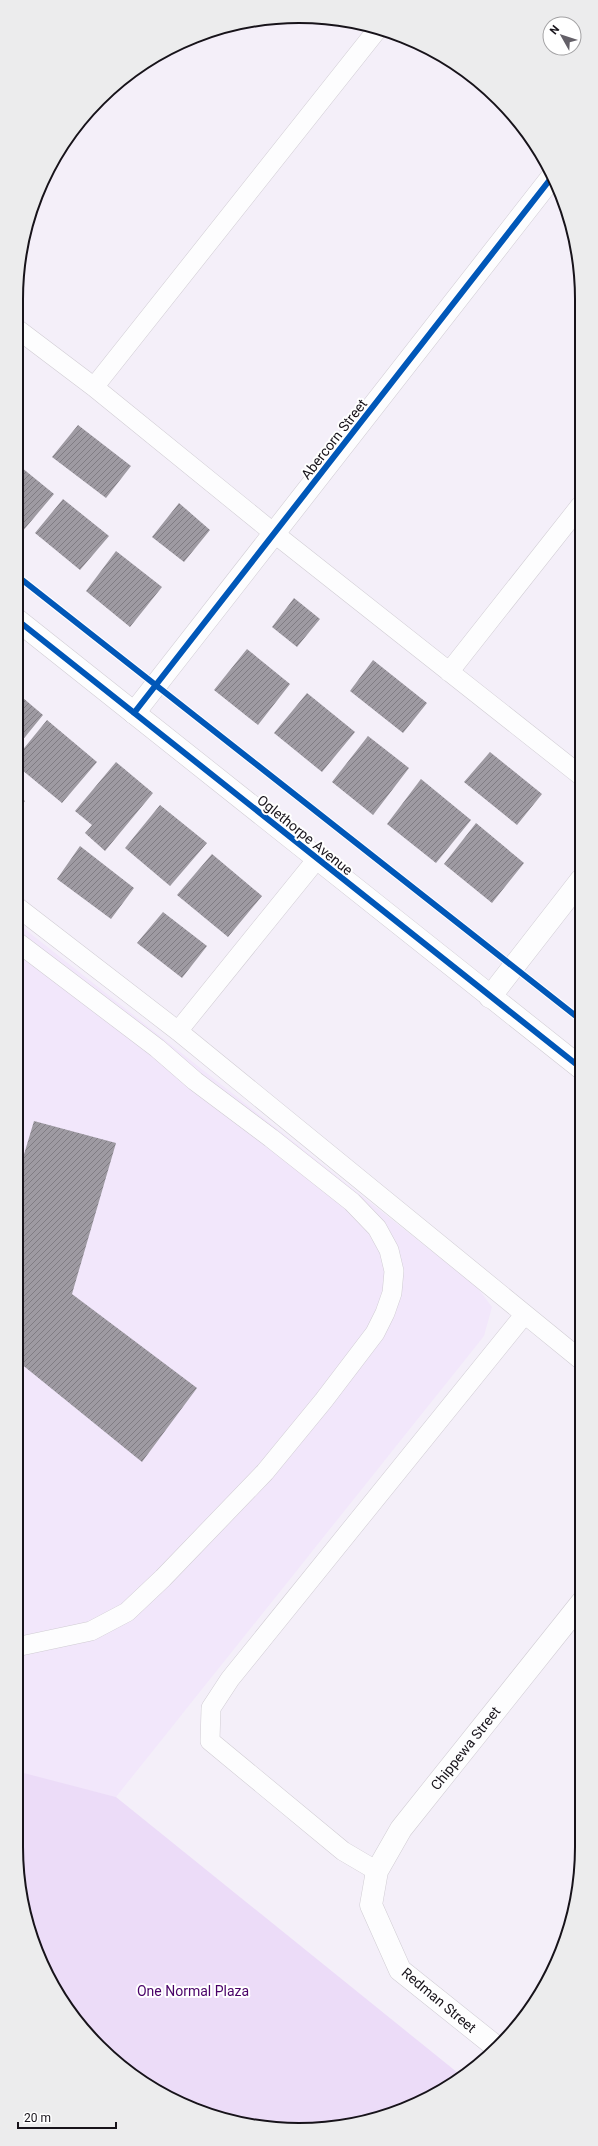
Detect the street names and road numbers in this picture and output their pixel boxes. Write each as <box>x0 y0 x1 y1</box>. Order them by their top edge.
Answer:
street label: Abercorn Street <box>298 395 370 482</box>
street label: Oglethorpe Avenue <box>254 792 356 878</box>
street label: Chippewa Street <box>427 1703 504 1793</box>
street label: Redman Street <box>399 1964 480 2036</box>

